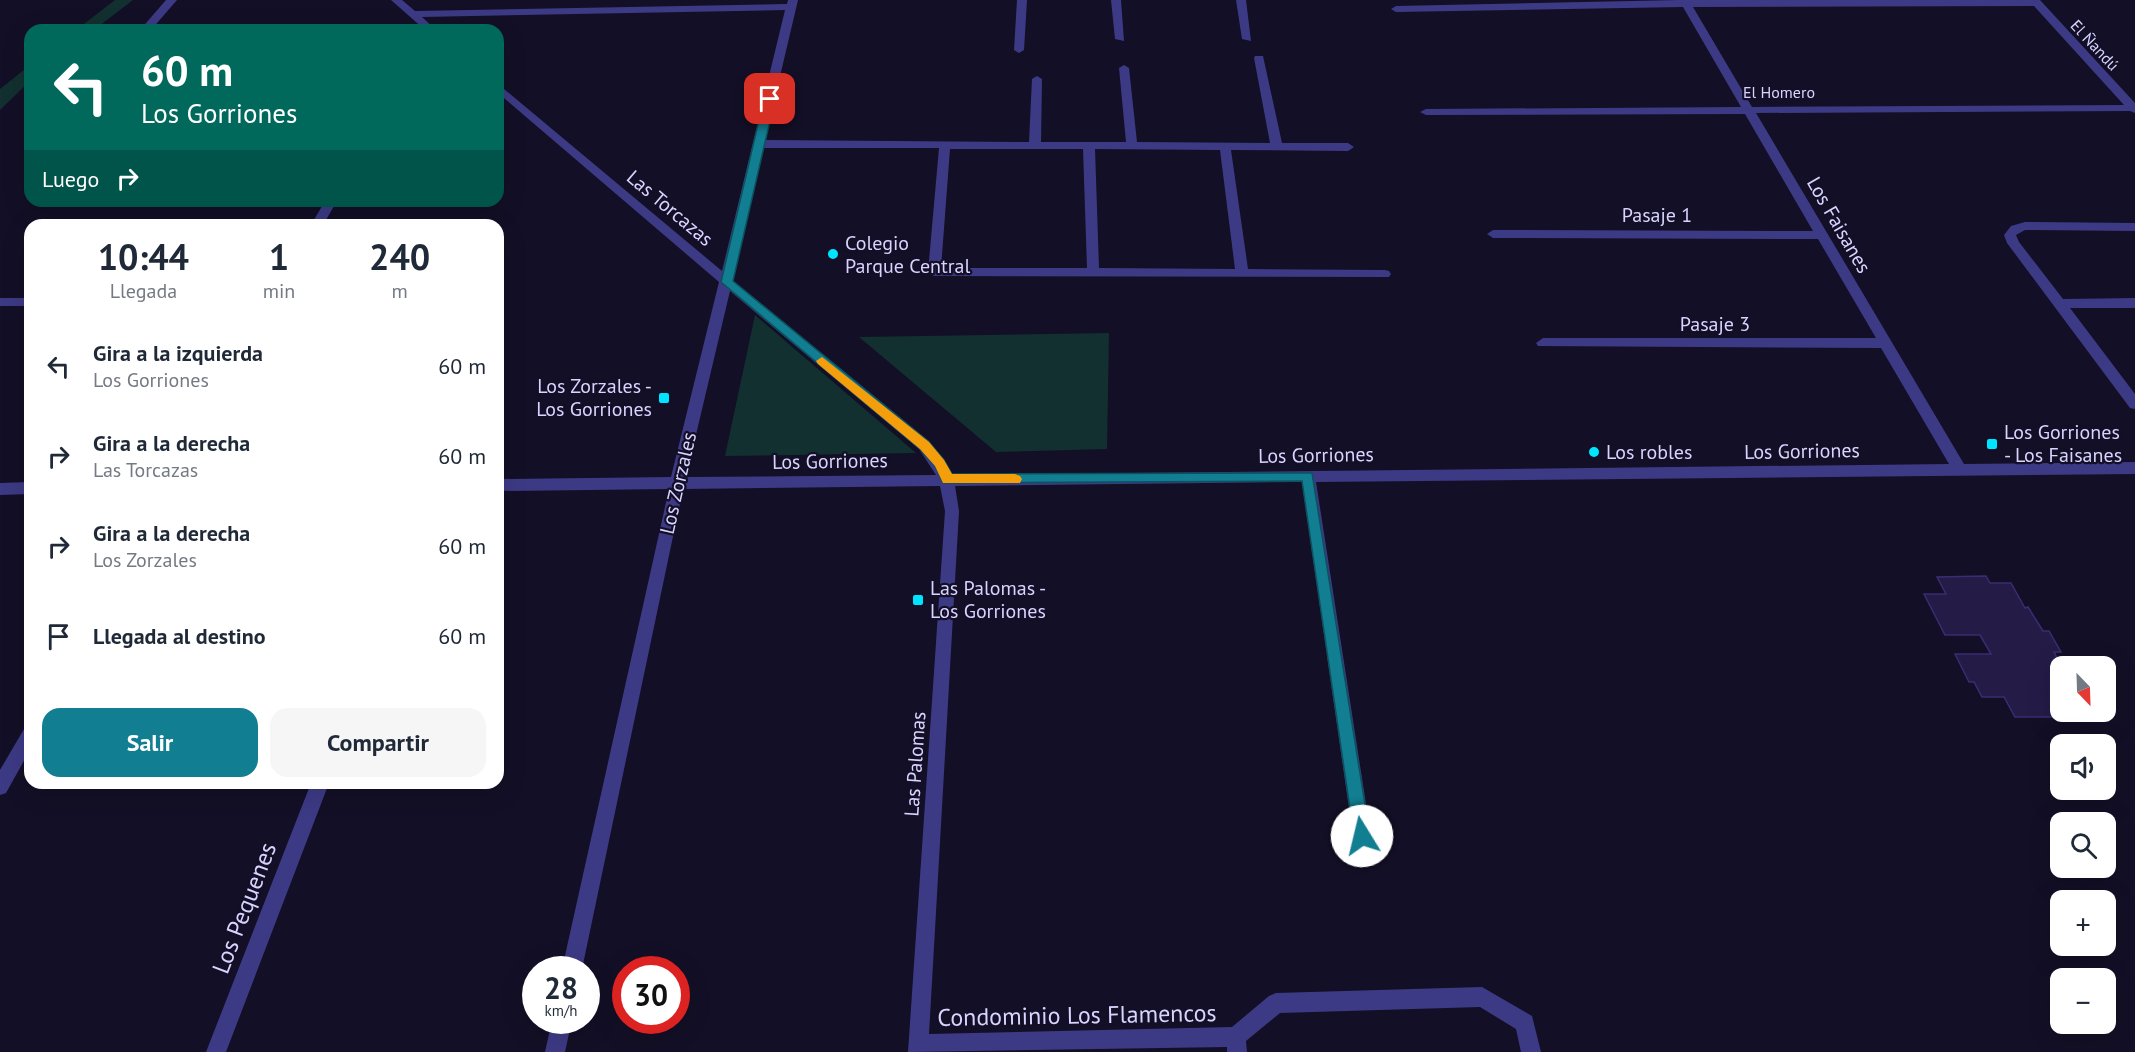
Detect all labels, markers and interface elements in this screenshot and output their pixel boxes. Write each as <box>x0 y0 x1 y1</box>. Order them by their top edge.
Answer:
street label: El Ñandú <box>2066 15 2124 75</box>
text: 60 m <box>141 43 233 98</box>
icon: left <box>42 48 120 126</box>
pin <box>744 73 795 124</box>
icon: arrive <box>753 82 786 115</box>
street label: El Homero <box>1743 82 1815 102</box>
text: Los Gorriones <box>141 96 297 130</box>
icon: right <box>111 162 144 195</box>
street label: Las Torcazas <box>621 164 719 252</box>
text: Luego <box>42 165 99 193</box>
street label: Los Faisanes <box>1801 172 1877 278</box>
street label: Pasaje 1 <box>1622 202 1692 228</box>
place label: Colegio Parque Central <box>845 230 971 279</box>
text: 10:44 <box>98 233 189 280</box>
text: 1 <box>269 233 289 280</box>
text: 240 <box>369 233 430 280</box>
marker: Colegio Parque Central <box>826 247 840 261</box>
text: Llegada <box>110 278 177 304</box>
text: min <box>263 278 295 304</box>
text: m <box>392 278 408 304</box>
street label: Pasaje 3 <box>1680 311 1750 337</box>
text: Gira a la izquierda <box>93 339 263 367</box>
icon: left <box>42 350 75 383</box>
text: 60 m <box>438 352 486 380</box>
text: Los Gorriones <box>93 367 209 393</box>
place label: Los Zorzales - Los Gorriones <box>536 373 652 422</box>
marker: Los Zorzales - Los Gorriones <box>657 391 671 405</box>
place label: Los Gorriones - Los Faisanes <box>2004 419 2122 468</box>
text: Gira a la derecha <box>93 429 250 457</box>
street label: Los Zorzales <box>654 429 702 537</box>
street label: Los Gorriones <box>1744 437 1860 465</box>
marker: Los Gorriones - Los Faisanes <box>1985 437 1999 451</box>
place label: Los robles <box>1606 439 1692 465</box>
icon: right <box>42 440 75 473</box>
street label: Los Gorriones <box>1258 441 1374 469</box>
text: 60 m <box>438 442 486 470</box>
marker: Los robles <box>1587 445 1601 459</box>
street label: Los Gorriones <box>772 447 888 475</box>
text: Las Torcazas <box>93 457 198 483</box>
text: Gira a la derecha <box>93 519 250 547</box>
icon: right <box>42 530 75 563</box>
text: 60 m <box>438 532 486 560</box>
text: Los Zorzales <box>93 547 197 573</box>
place label: Las Palomas - Los Gorriones <box>930 575 1046 624</box>
marker: Las Palomas - Los Gorriones <box>911 593 925 607</box>
icon: arrive <box>42 620 75 653</box>
text: Llegada al destino <box>93 622 266 650</box>
text: 60 m <box>438 622 486 650</box>
north arrow <box>2050 656 2116 722</box>
map controls <box>2050 656 2116 1034</box>
button: Salir <box>42 708 258 777</box>
button: Compartir <box>270 708 486 777</box>
street label: Las Palomas <box>898 711 932 817</box>
button: sound <box>2050 734 2116 800</box>
position arrow <box>1330 804 1394 868</box>
button: search <box>2050 812 2116 878</box>
street label: Los Pequenes <box>205 838 283 978</box>
button: + <box>2050 890 2116 956</box>
speed limit sign: 30 <box>612 956 690 1034</box>
text: 28 <box>544 968 578 1007</box>
button: − <box>2050 968 2116 1034</box>
street label: Condominio Los Flamencos <box>937 997 1217 1033</box>
text: km/h <box>545 1001 577 1020</box>

